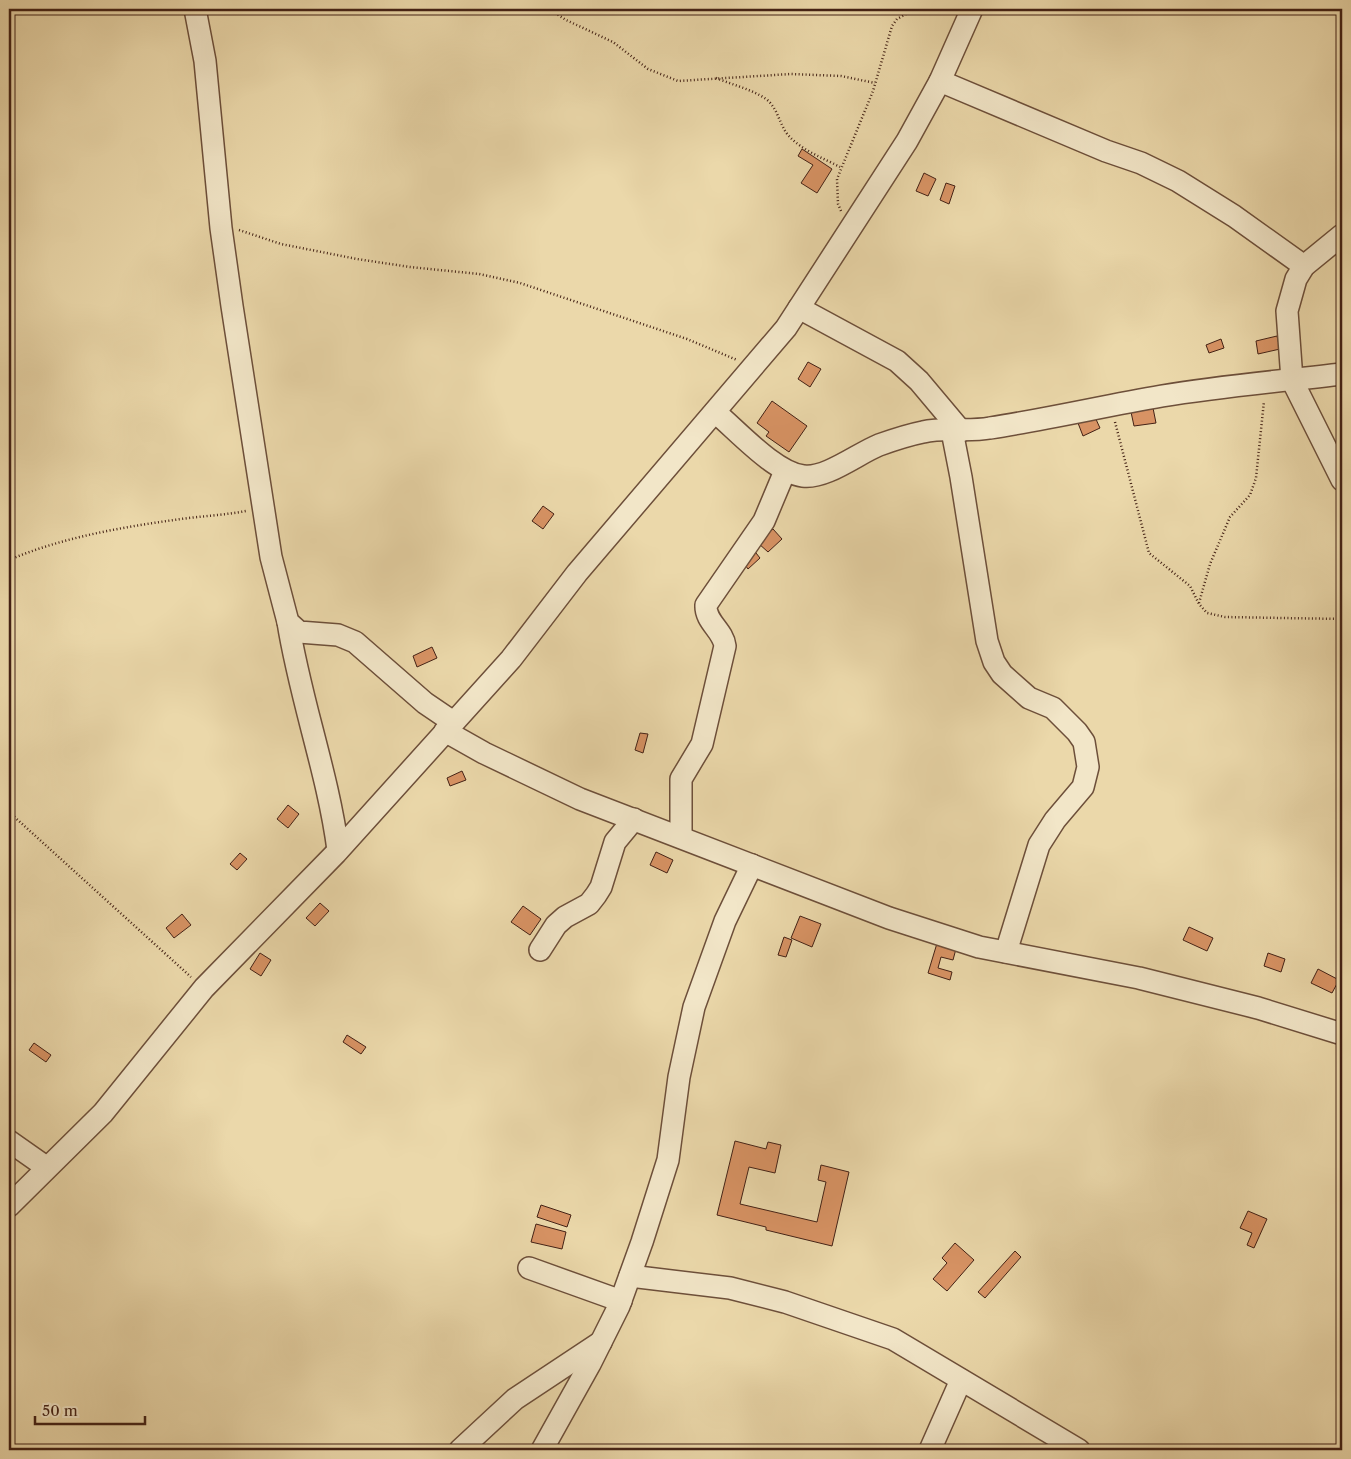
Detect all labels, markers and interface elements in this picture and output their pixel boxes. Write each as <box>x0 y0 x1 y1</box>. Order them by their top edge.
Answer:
scale bar <box>35 1394 145 1426</box>
text: 50 m <box>42 1401 78 1420</box>

